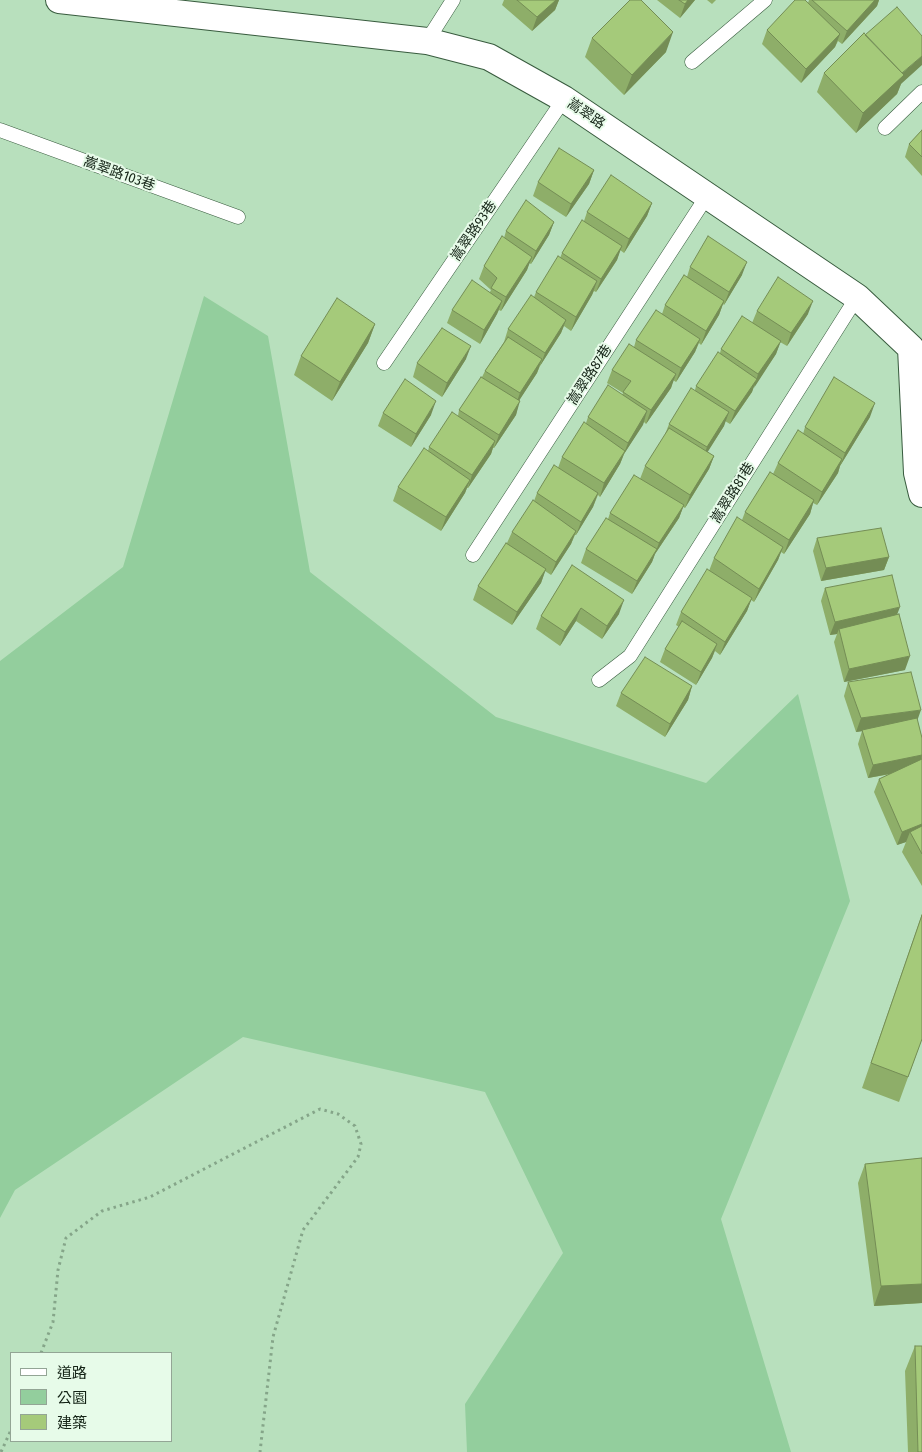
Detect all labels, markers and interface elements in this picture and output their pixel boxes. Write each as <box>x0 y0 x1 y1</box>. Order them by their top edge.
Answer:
street label: 嵩翠路 <box>564 95 608 133</box>
street label: 嵩翠路103巷 <box>81 153 157 195</box>
street label: 嵩翠路93巷 <box>448 198 500 264</box>
street label: 嵩翠路87巷 <box>564 342 616 408</box>
street label: 嵩翠路81巷 <box>708 460 758 526</box>
legend <box>10 1352 172 1442</box>
text: 道路 <box>57 1364 87 1382</box>
text: 公園 <box>57 1389 87 1407</box>
text: 建築 <box>57 1414 87 1432</box>

